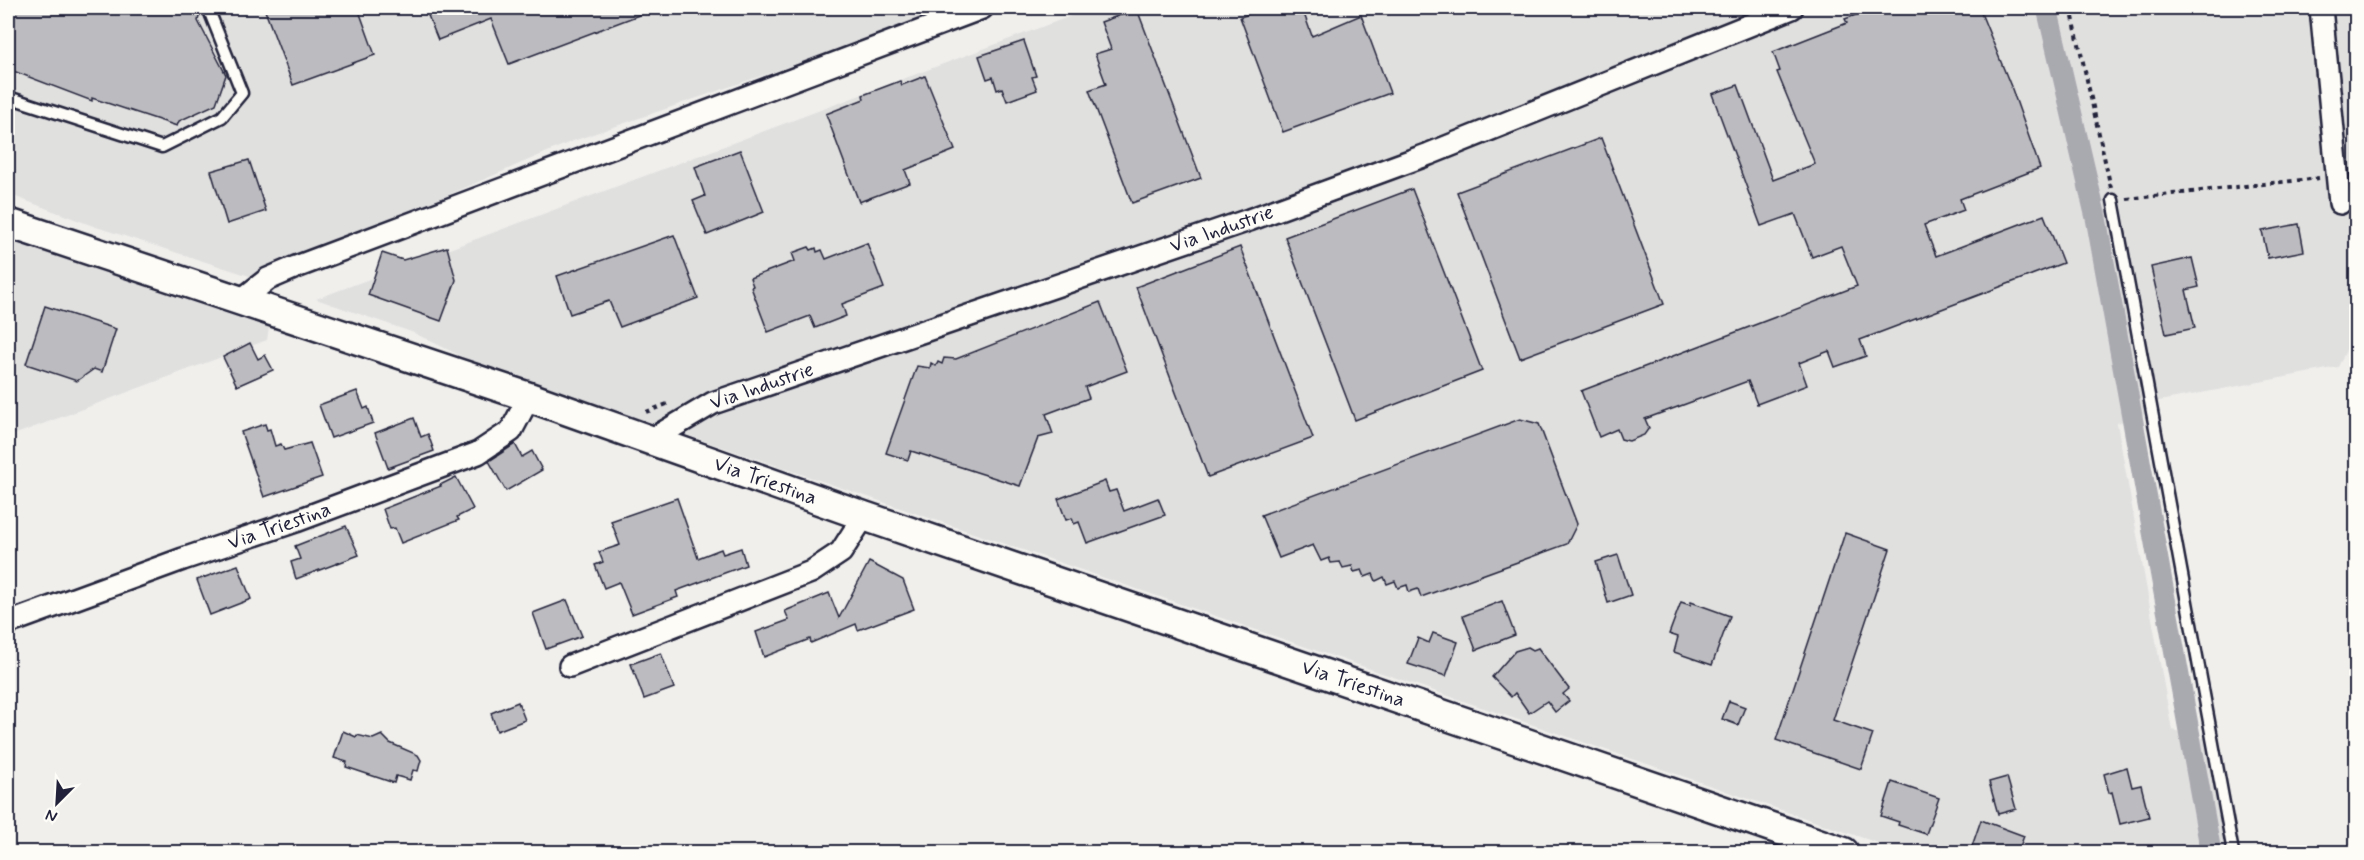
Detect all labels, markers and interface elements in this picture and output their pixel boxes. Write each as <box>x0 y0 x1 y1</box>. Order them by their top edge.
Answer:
street label: Via Industrie <box>1166 198 1278 260</box>
street label: Via Industrie <box>706 356 818 417</box>
street label: Via Triestina <box>710 450 821 512</box>
street label: Via Triestina <box>224 495 335 557</box>
street label: Via Triestina <box>1298 653 1409 714</box>
north arrow <box>27 773 87 833</box>
text: N <box>42 804 61 827</box>

